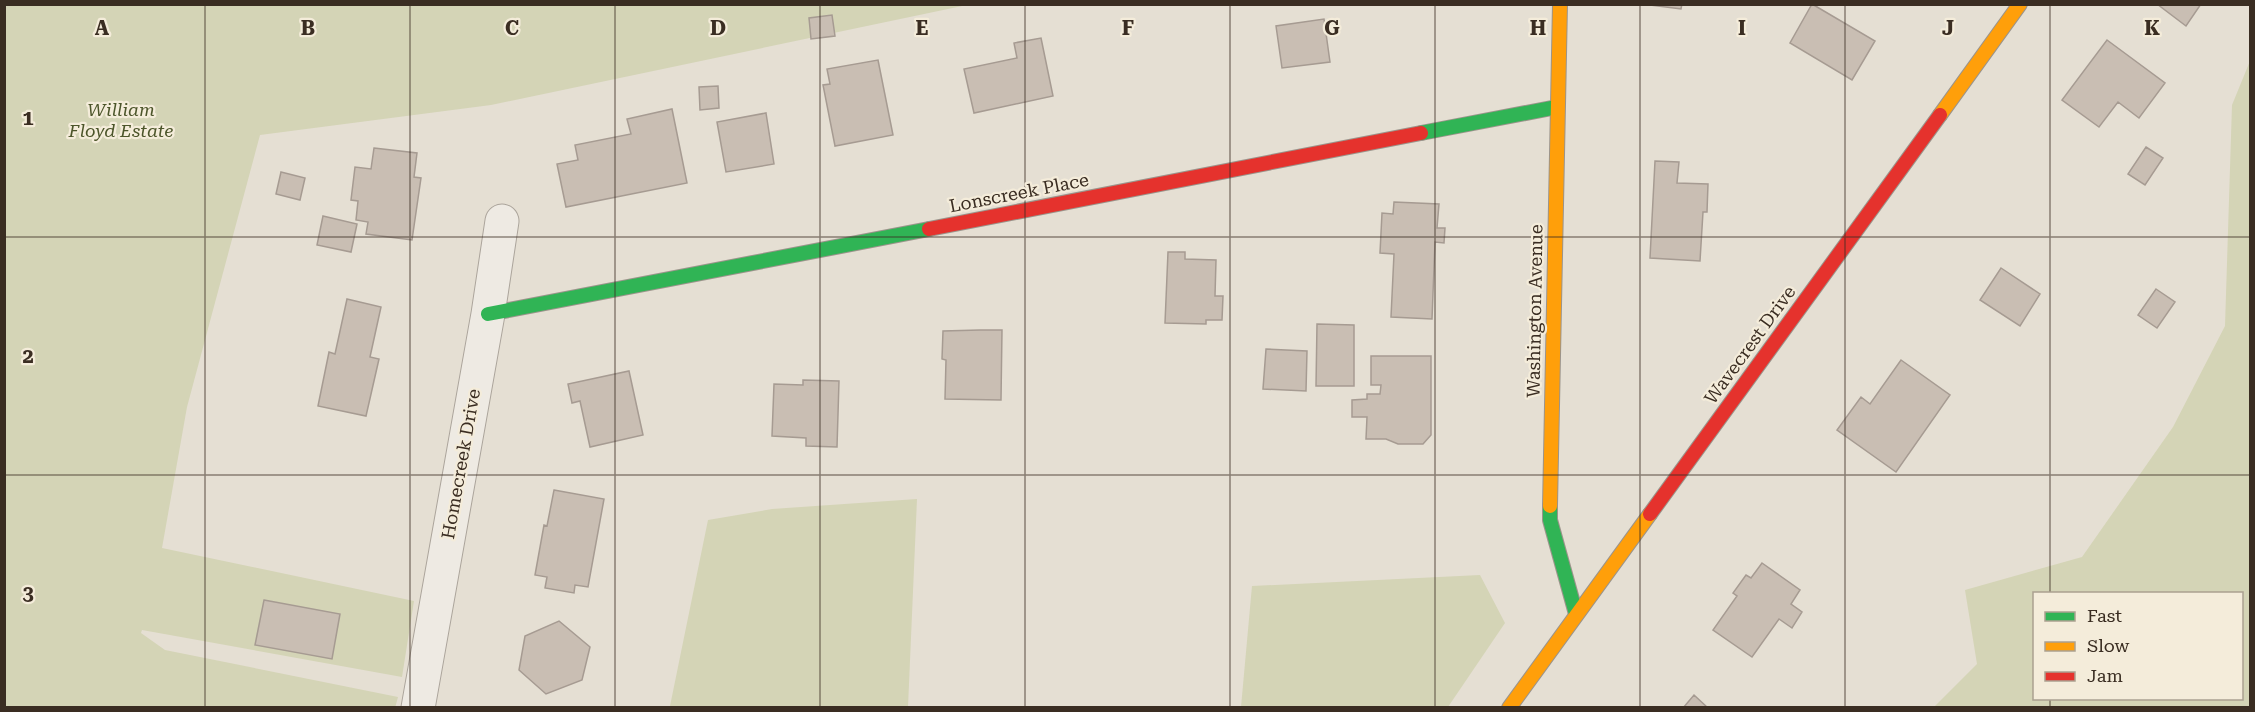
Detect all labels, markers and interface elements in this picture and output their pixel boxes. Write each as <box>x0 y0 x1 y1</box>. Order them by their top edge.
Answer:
text: A <box>95 16 110 40</box>
text: B <box>301 16 315 40</box>
text: C <box>505 16 519 40</box>
text: D <box>710 16 726 40</box>
text: E <box>916 16 929 40</box>
text: F <box>1122 16 1134 40</box>
text: G <box>1324 16 1340 40</box>
text: H <box>1530 16 1546 40</box>
text: I <box>1738 16 1746 40</box>
text: J <box>1942 16 1954 40</box>
text: K <box>2144 16 2160 40</box>
park label: William Floyd Estate <box>68 99 173 141</box>
text: 1 <box>22 106 34 130</box>
street label: Lonscreek Place <box>947 169 1091 216</box>
street label: Washington Avenue <box>1522 224 1547 398</box>
street label: Wavecrest Drive <box>1700 281 1800 408</box>
text: 2 <box>22 344 34 368</box>
street label: Homecreek Drive <box>437 387 484 541</box>
text: 3 <box>22 581 34 605</box>
legend <box>2033 592 2243 700</box>
text: Fast <box>2087 605 2122 626</box>
text: Slow <box>2087 635 2129 656</box>
text: Jam <box>2087 665 2123 686</box>

